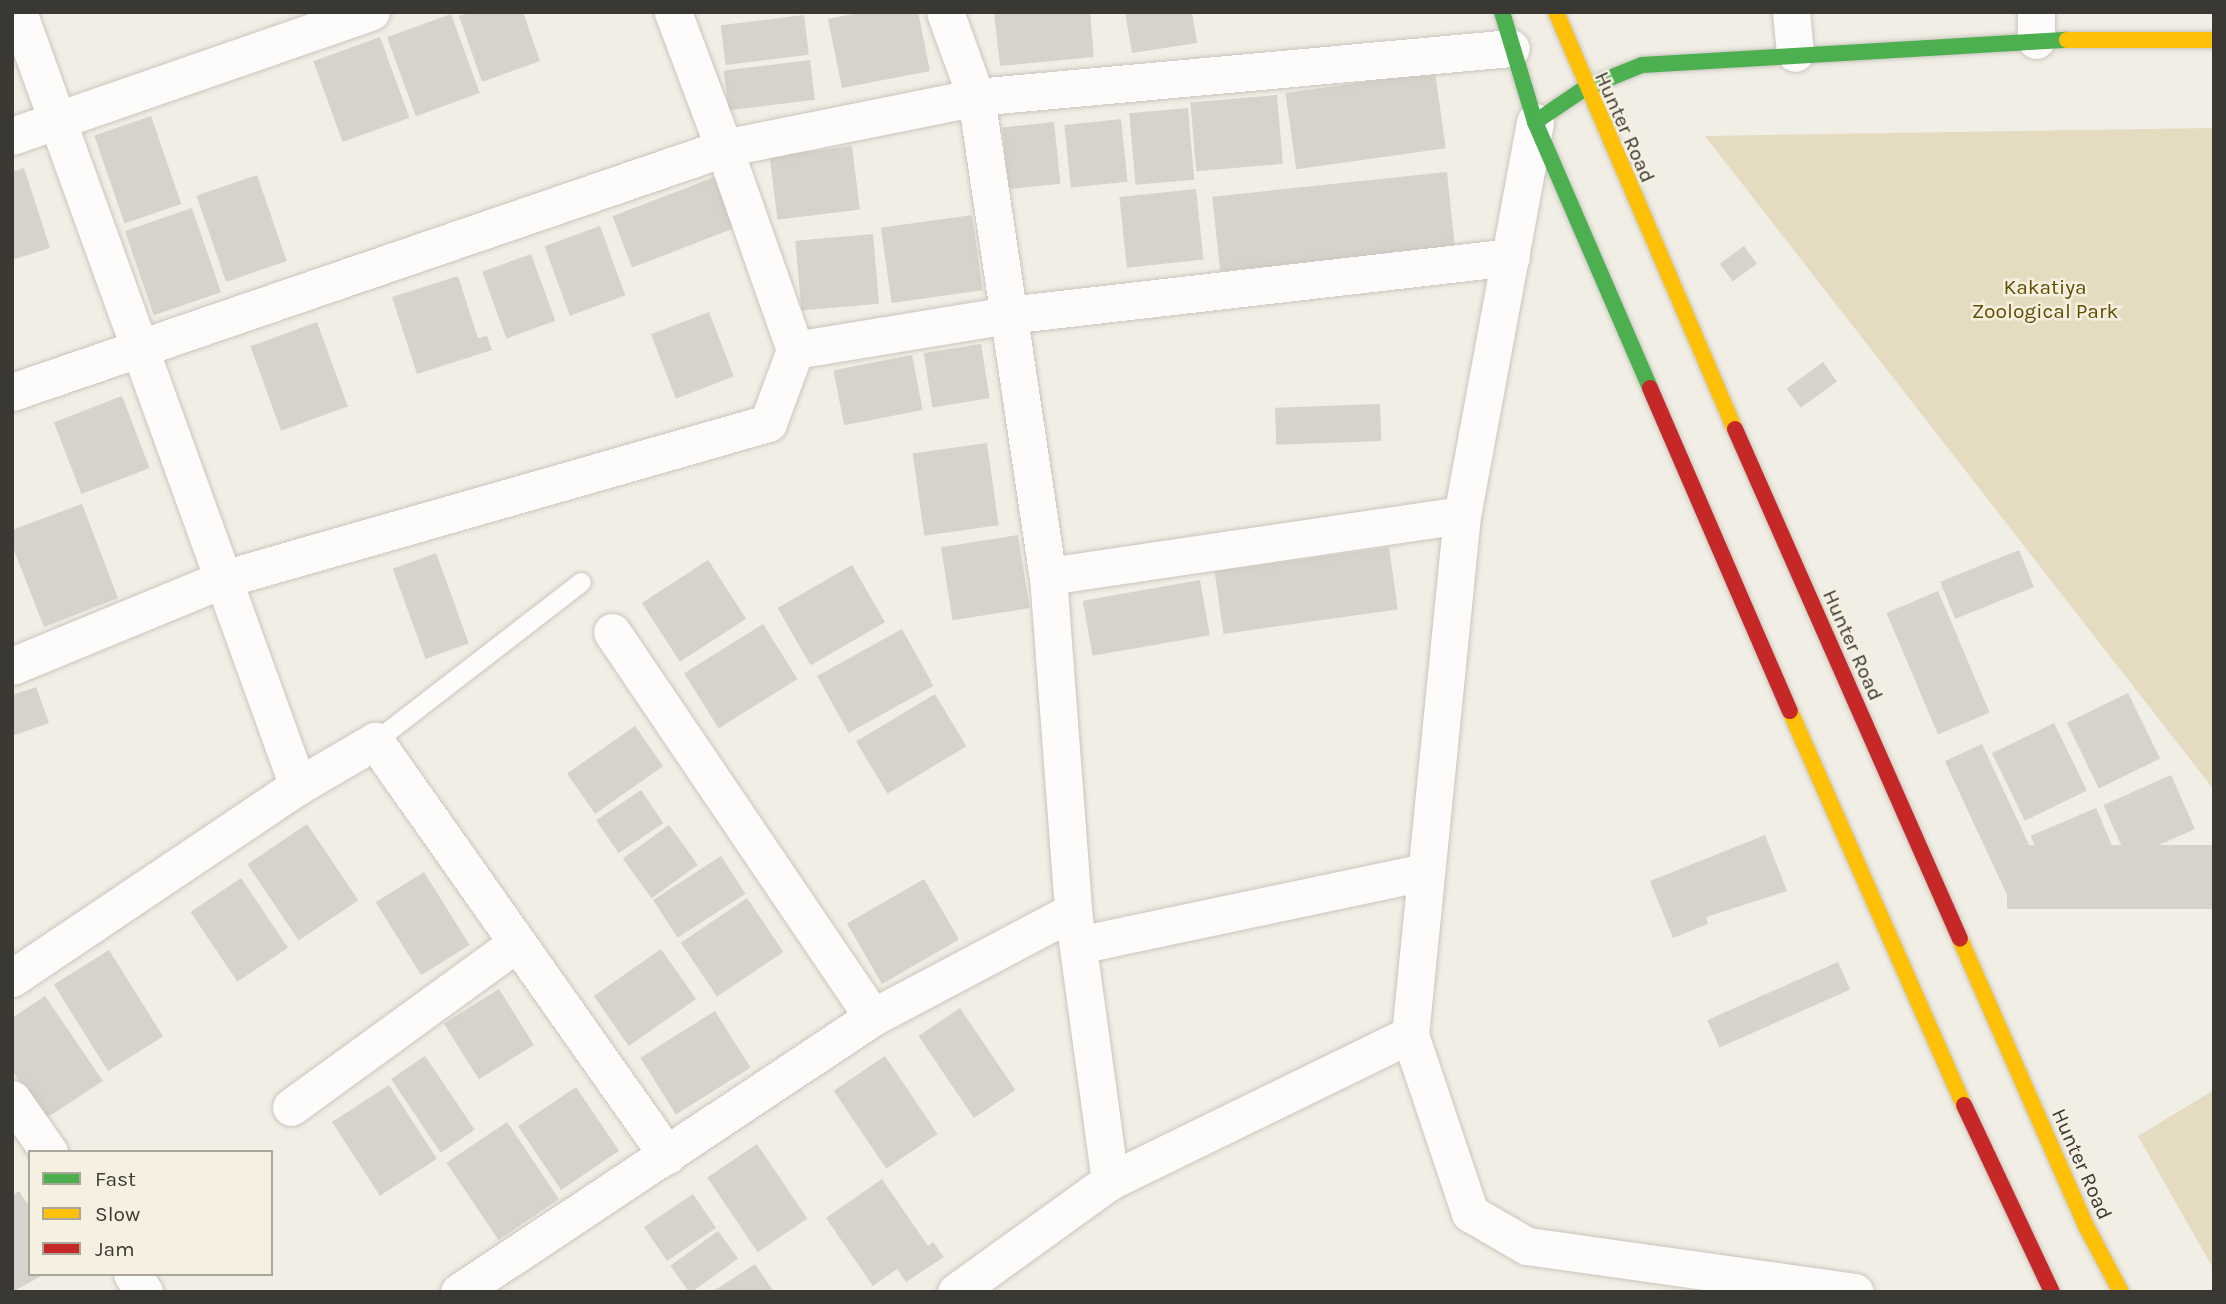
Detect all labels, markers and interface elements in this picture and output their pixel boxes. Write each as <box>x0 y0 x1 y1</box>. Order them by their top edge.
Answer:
street label: Hunter Road <box>1589 68 1661 186</box>
park label: Kakatiya Zoological Park <box>1972 274 2118 324</box>
street label: Hunter Road <box>1817 586 1889 704</box>
street label: Hunter Road <box>2046 1105 2118 1223</box>
legend <box>28 1150 273 1276</box>
text: Fast <box>95 1167 136 1191</box>
text: Slow <box>95 1202 140 1226</box>
text: Jam <box>95 1237 135 1261</box>

